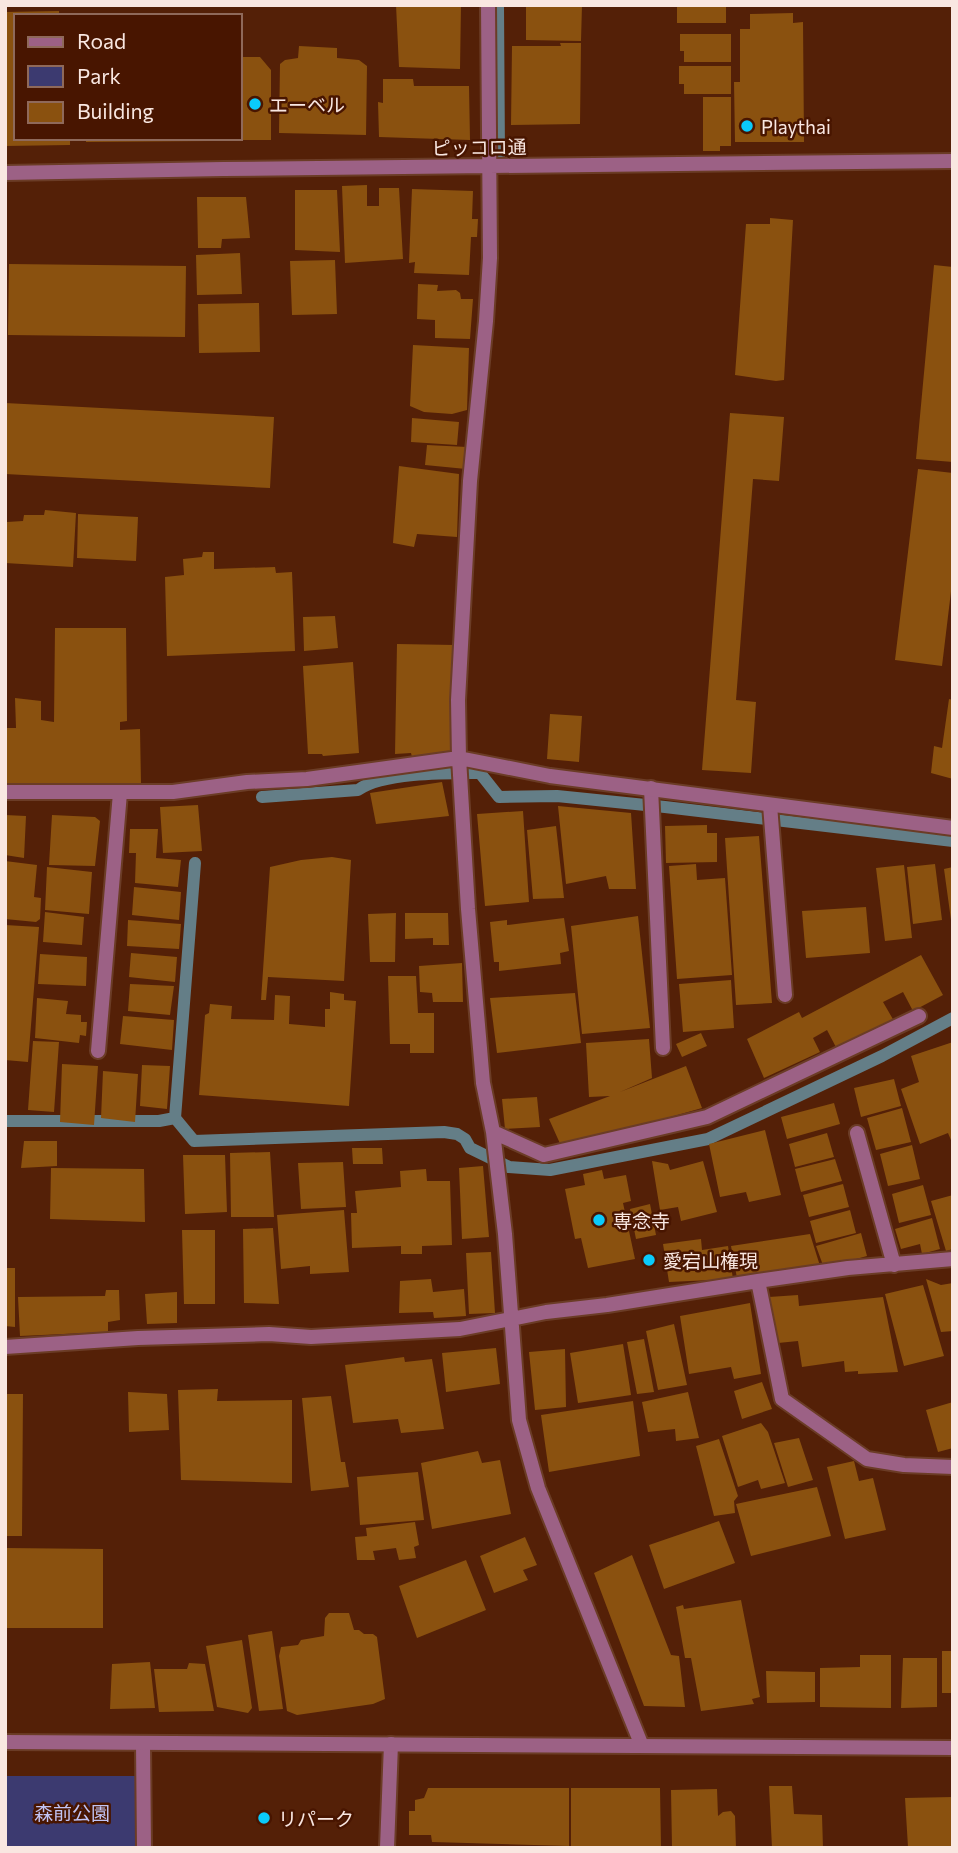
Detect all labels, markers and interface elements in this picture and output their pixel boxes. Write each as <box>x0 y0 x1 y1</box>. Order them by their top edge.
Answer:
legend <box>14 14 242 140</box>
text: Road <box>77 28 126 53</box>
text: Park <box>77 63 121 88</box>
place label: エーベル <box>269 93 345 116</box>
marker: エーベル <box>247 96 263 112</box>
text: Building <box>77 98 154 123</box>
place label: Playthai <box>761 115 831 138</box>
marker: Playthai <box>739 118 755 134</box>
street label: ピッコロ通 <box>431 135 527 159</box>
place label: 専念寺 <box>613 1209 670 1232</box>
marker: 専念寺 <box>591 1212 607 1228</box>
place label: 愛宕山権現 <box>663 1249 758 1272</box>
marker: 愛宕山権現 <box>641 1252 657 1268</box>
park label: 森前公園 <box>34 1801 110 1824</box>
place label: リパーク <box>278 1807 354 1830</box>
marker: リパーク <box>256 1810 272 1826</box>

